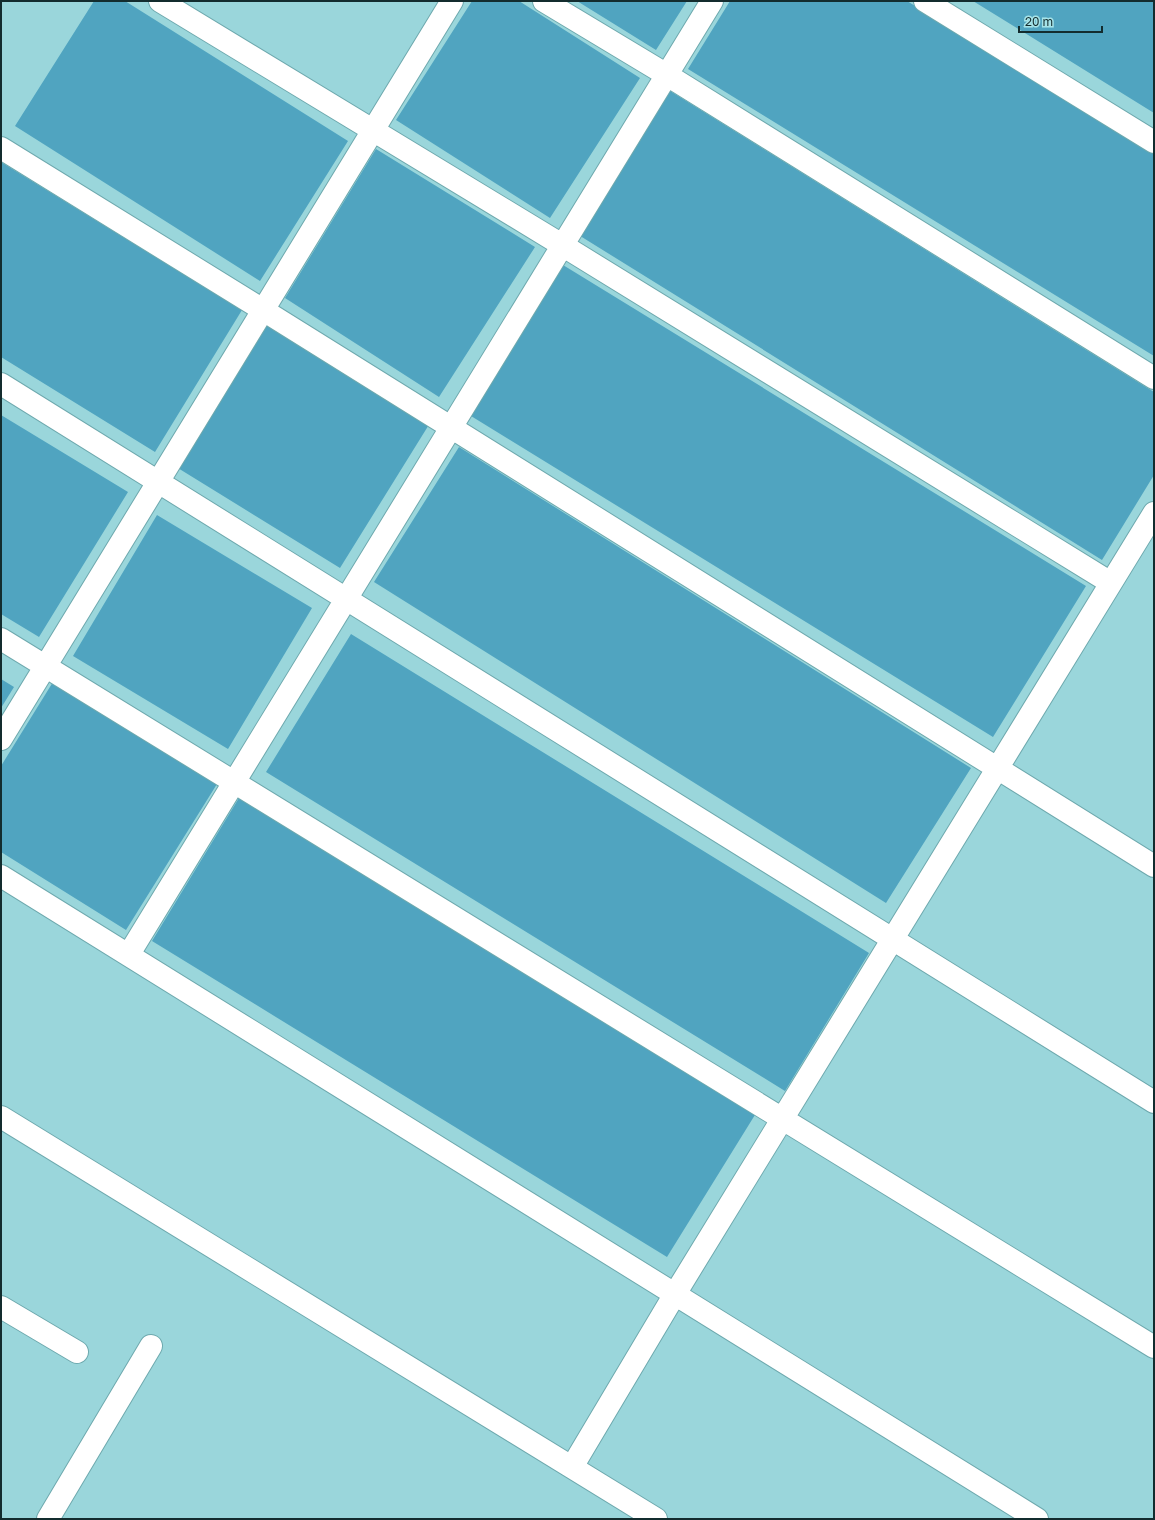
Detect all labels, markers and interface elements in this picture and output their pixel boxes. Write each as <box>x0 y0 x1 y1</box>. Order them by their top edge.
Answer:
scale bar <box>1019 8 1102 34</box>
text: 20 m <box>1025 14 1053 29</box>

